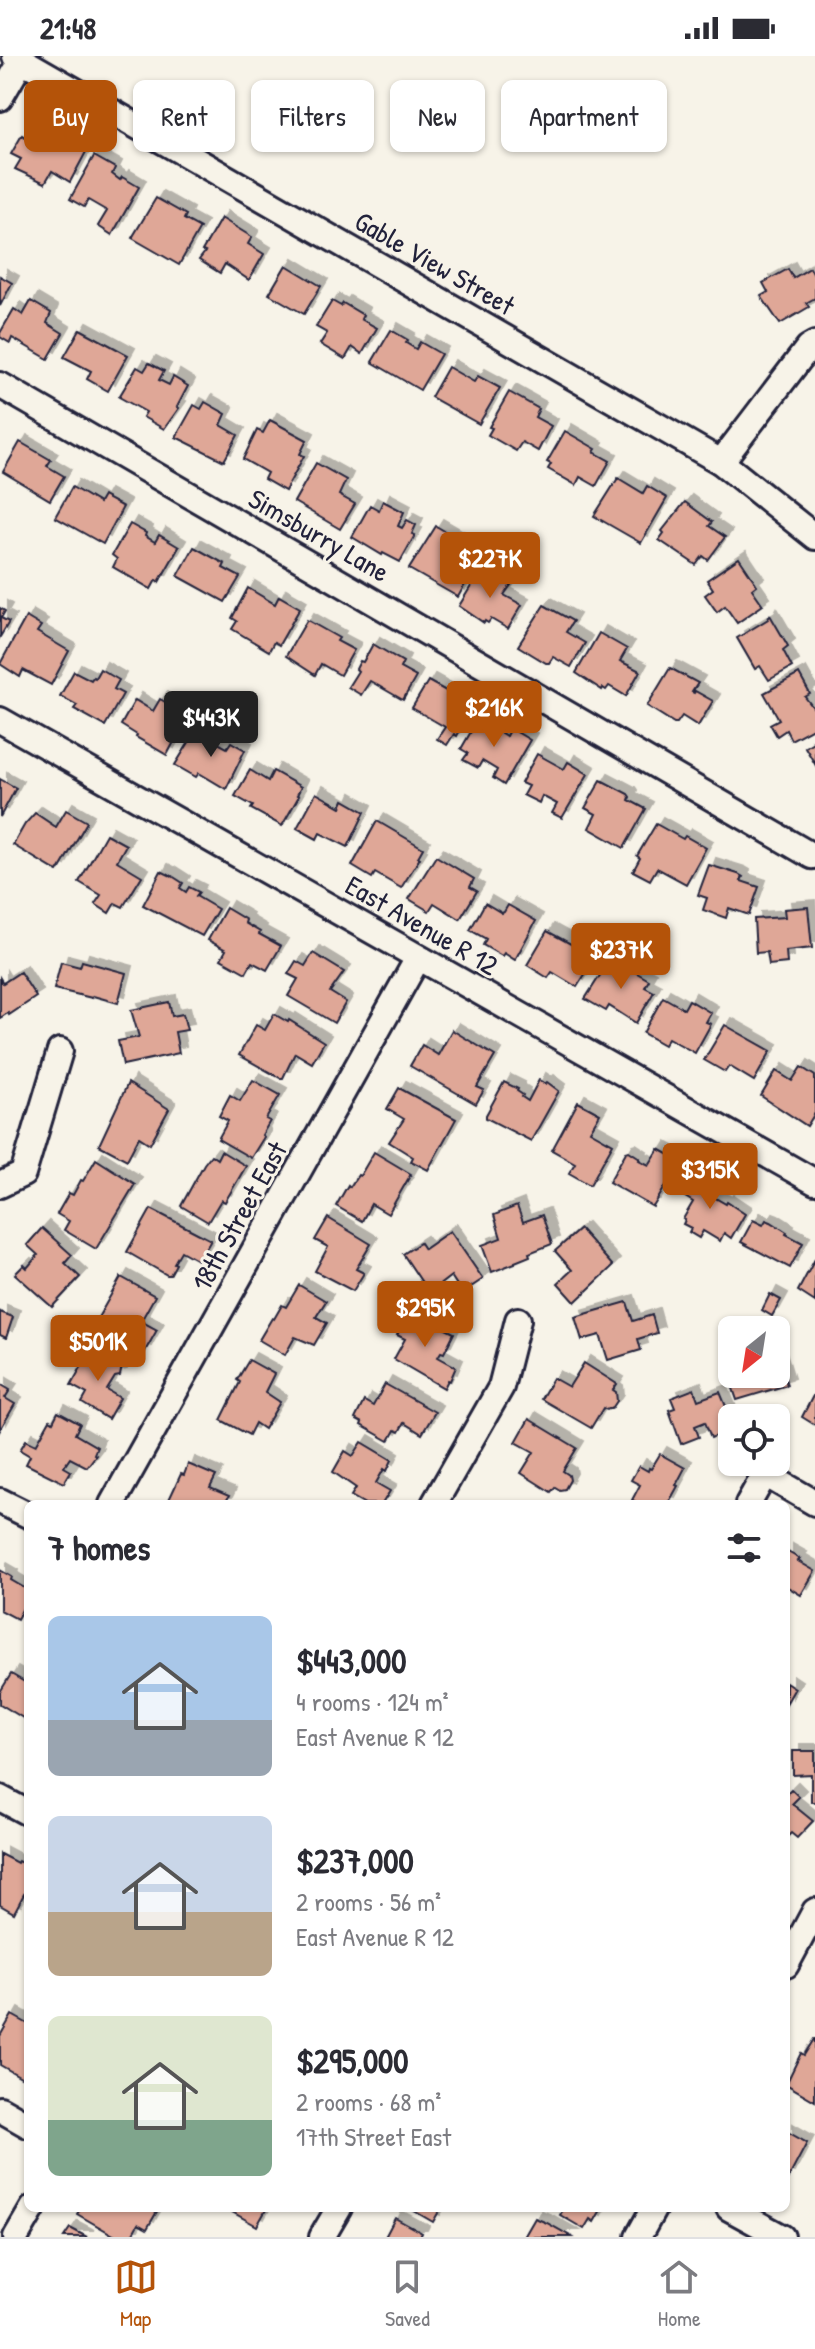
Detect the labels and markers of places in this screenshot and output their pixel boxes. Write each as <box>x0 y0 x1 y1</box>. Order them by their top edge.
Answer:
pin: $227K <box>434 532 546 600</box>
pin: $216K <box>438 681 550 749</box>
pin: $443K <box>155 691 267 759</box>
pin: $237K <box>565 923 677 991</box>
pin: $315K <box>654 1143 766 1211</box>
pin: $295K <box>369 1281 481 1349</box>
pin: $501K <box>42 1315 154 1383</box>

